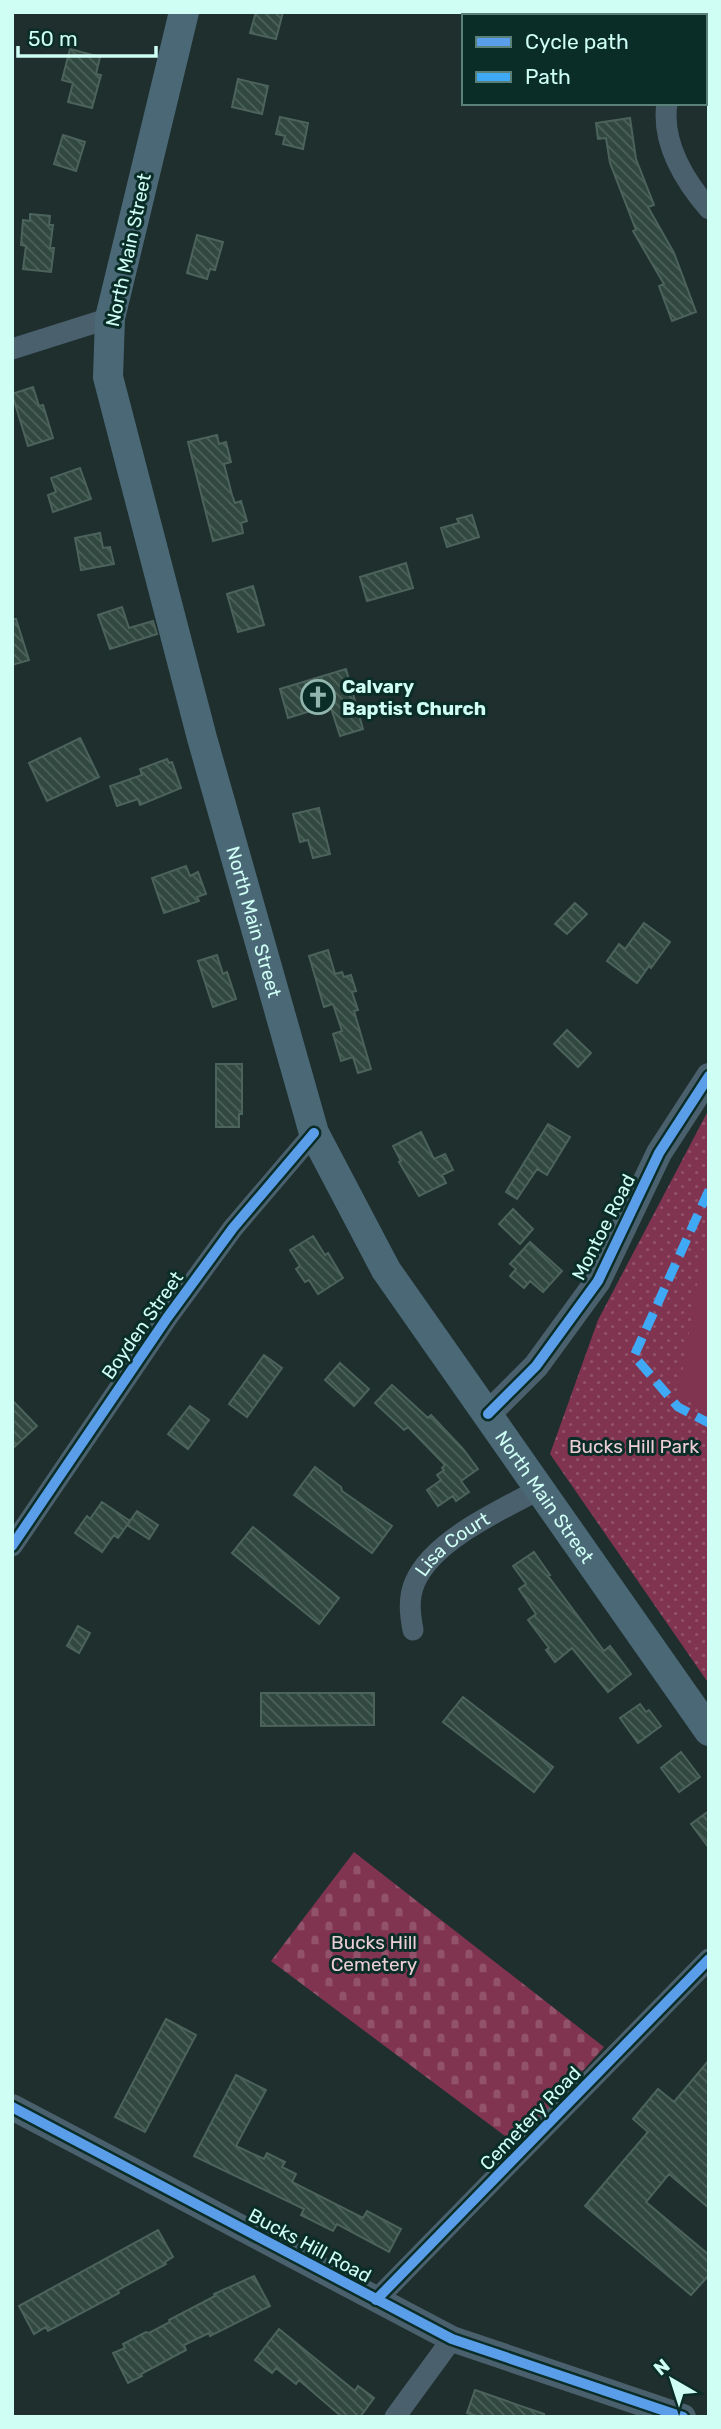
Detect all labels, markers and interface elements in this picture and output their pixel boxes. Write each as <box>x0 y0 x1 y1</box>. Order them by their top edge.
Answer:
scale bar <box>18 14 156 58</box>
legend <box>462 14 707 105</box>
text: 50 m <box>28 26 78 51</box>
text: Cycle path <box>525 29 629 54</box>
text: Path <box>525 64 571 89</box>
street label: North Main Street <box>101 171 156 329</box>
place label: Calvary Baptist Church <box>342 675 486 720</box>
church icon: Calvary Baptist Church <box>299 678 337 716</box>
street label: North Main Street <box>221 844 286 1001</box>
street label: Montoe Road <box>567 1170 640 1284</box>
street label: Boyden Street <box>97 1266 188 1384</box>
street label: North Main Street <box>490 1426 599 1568</box>
park label: Bucks Hill Park <box>569 1435 699 1458</box>
street label: Lisa Court <box>410 1507 494 1581</box>
park label: Bucks Hill Cemetery <box>331 1931 417 1976</box>
street label: Cemetery Road <box>475 2062 586 2175</box>
street label: Bucks Hill Road <box>244 2203 375 2287</box>
north arrow <box>637 2345 707 2415</box>
text: N <box>649 2354 674 2380</box>

